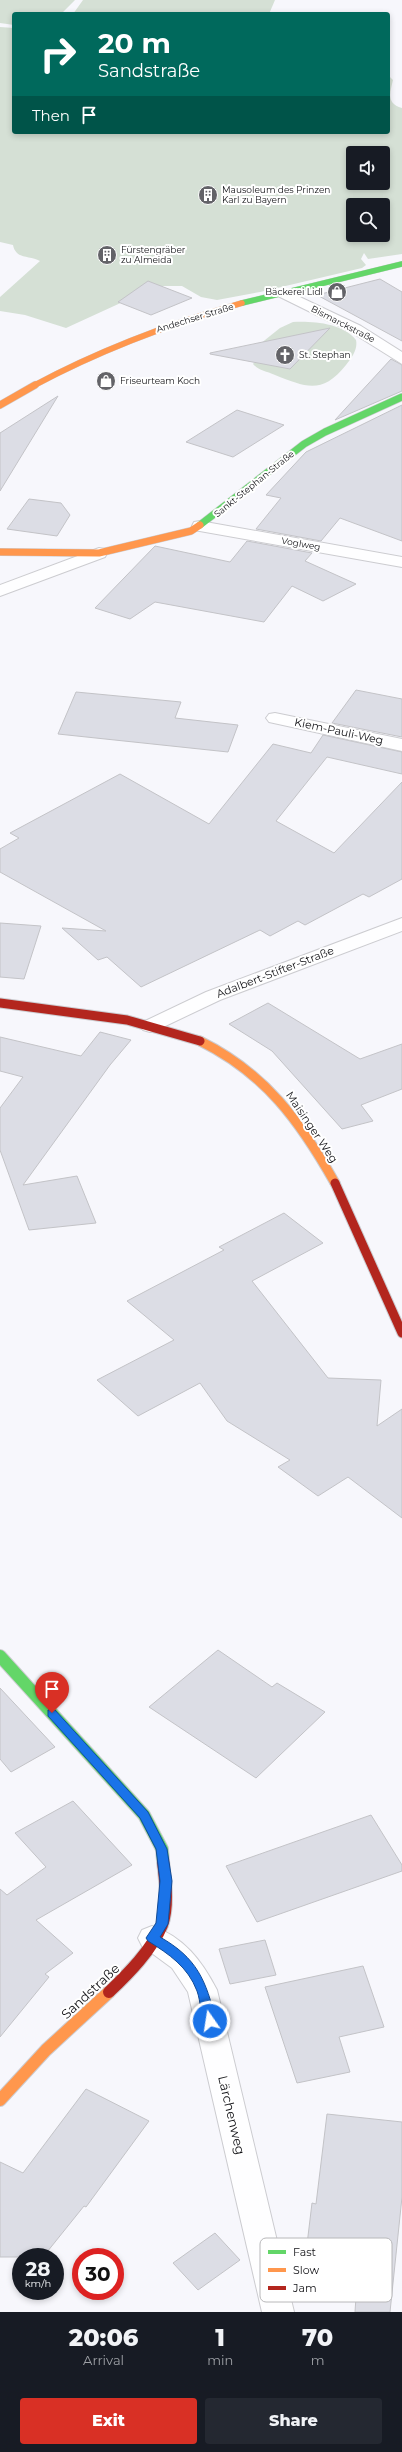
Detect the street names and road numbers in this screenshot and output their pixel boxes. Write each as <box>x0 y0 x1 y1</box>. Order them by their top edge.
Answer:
street label: Andechser Straße <box>155 300 235 334</box>
street label: Bismarckstraße <box>309 303 378 345</box>
street label: Sankt-Stephan-Straße <box>211 448 296 519</box>
street label: Voglweg <box>281 535 321 552</box>
street label: Kiem-Pauli-Weg <box>293 715 385 747</box>
street label: Adalbert-Stifter-Straße <box>214 943 336 1001</box>
street label: Maisinger Weg <box>283 1089 341 1165</box>
street label: Sandstraße <box>58 1960 123 2022</box>
street label: Lärchenweg <box>215 2074 249 2156</box>

